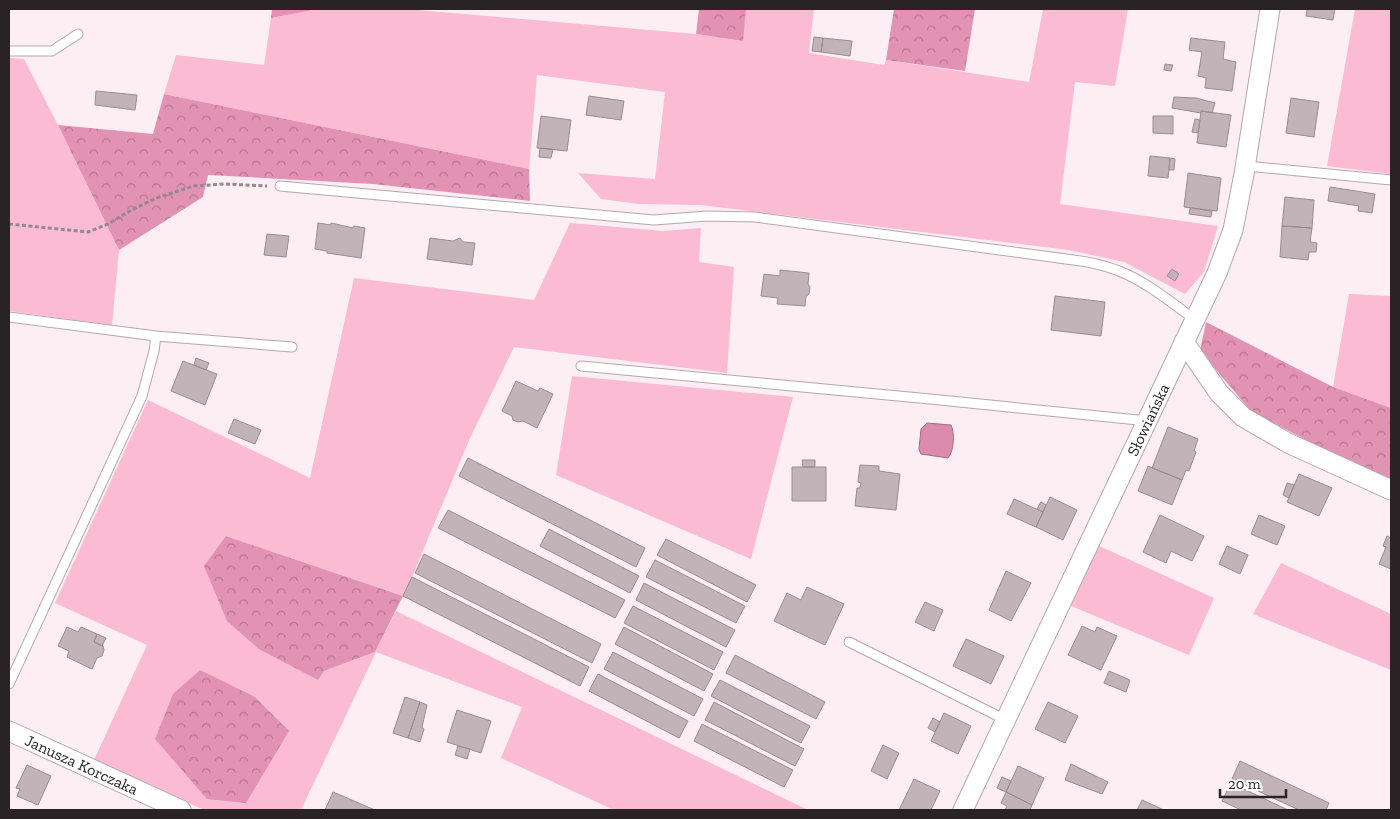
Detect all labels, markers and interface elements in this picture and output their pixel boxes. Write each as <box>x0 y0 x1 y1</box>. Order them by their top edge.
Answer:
street label: Słowiańska <box>1123 380 1173 459</box>
street label: Janusza Korczaka <box>22 730 141 799</box>
scale bar <box>1220 766 1286 798</box>
text: 20 m <box>1228 775 1261 793</box>

